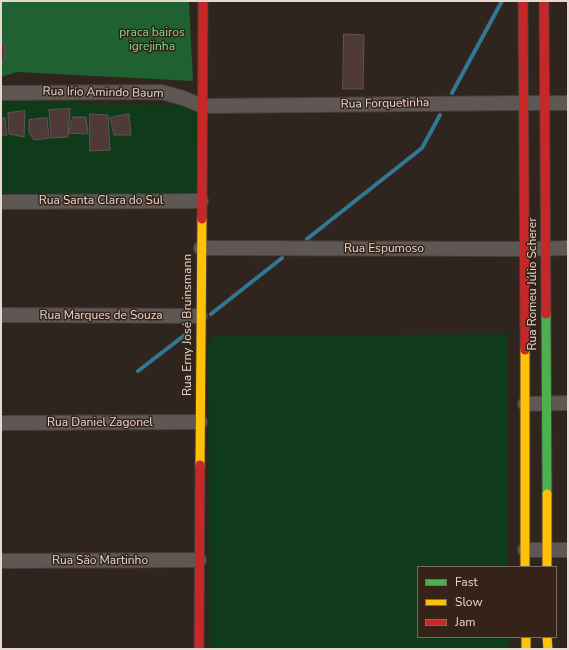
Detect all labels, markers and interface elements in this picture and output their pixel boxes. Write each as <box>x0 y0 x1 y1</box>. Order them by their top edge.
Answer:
park label: praca bairos igrejinha <box>119 26 185 54</box>
street label: Rua Irio Amindo Baum <box>42 85 164 101</box>
street label: Rua Forquetinha <box>341 96 429 112</box>
street label: Rua Santa Clara do Sul <box>39 194 163 208</box>
street label: Rua Romeu Júlio Scherer <box>526 218 540 350</box>
street label: Rua Espumoso <box>344 242 424 256</box>
street label: Rua Erny José Bruinsmann <box>181 254 195 396</box>
street label: Rua Marques de Souza <box>39 309 163 323</box>
street label: Rua Daniel Zagonel <box>47 416 153 430</box>
street label: Rua São Martinho <box>52 554 148 568</box>
legend <box>417 566 557 638</box>
text: Fast <box>455 574 478 590</box>
text: Slow <box>455 594 483 610</box>
text: Jam <box>455 614 476 630</box>

